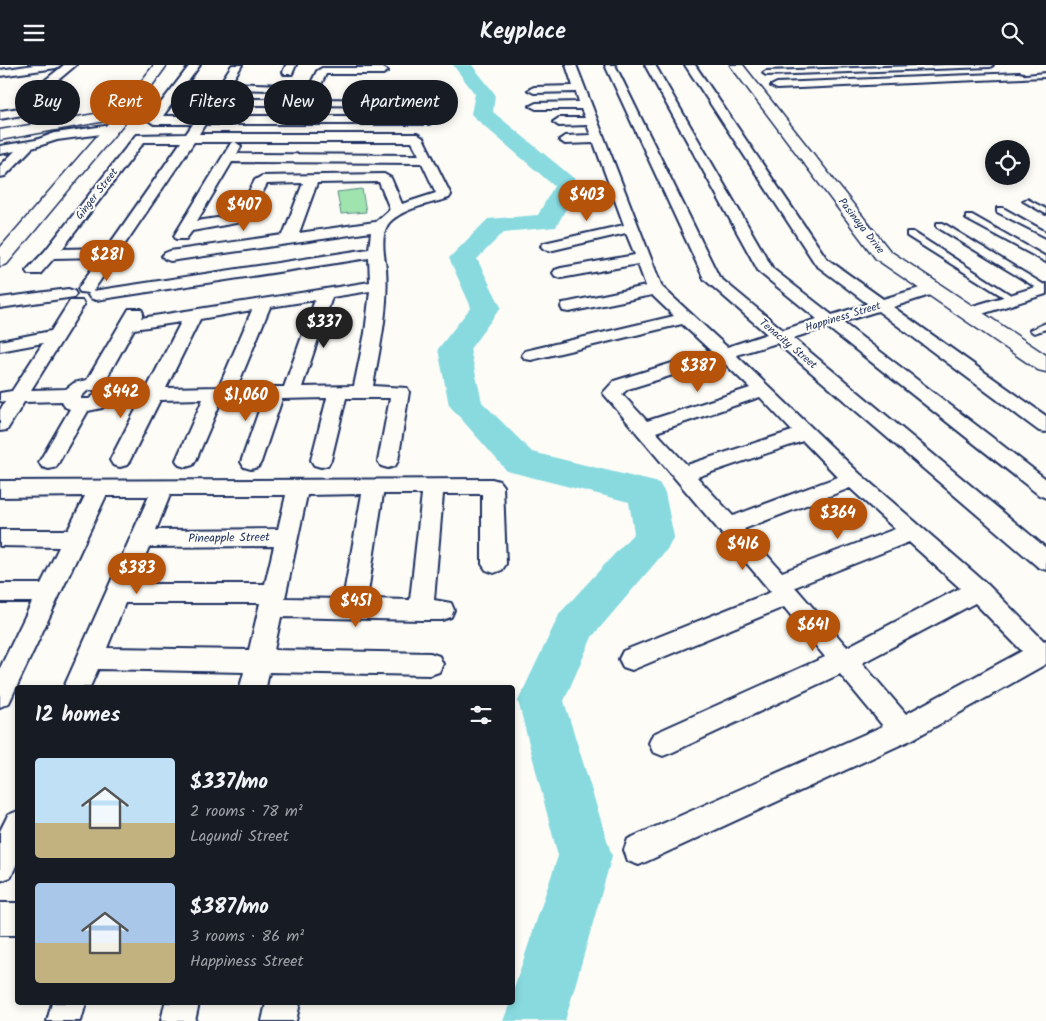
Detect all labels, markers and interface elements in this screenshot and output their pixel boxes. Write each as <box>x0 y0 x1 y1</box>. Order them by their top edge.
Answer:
text: Keyplace <box>480 15 566 50</box>
icon: menu <box>20 19 48 47</box>
icon: search <box>998 19 1026 47</box>
chip: Buy <box>15 80 80 125</box>
chip: Rent <box>90 80 161 125</box>
chip: Filters <box>171 80 254 125</box>
chip: New <box>264 80 332 125</box>
chip: Apartment <box>342 80 458 125</box>
map controls <box>985 140 1030 185</box>
button: locate <box>985 140 1030 185</box>
street label: Ginger Street <box>71 164 123 224</box>
pin: $403 <box>557 179 617 222</box>
text: $403 <box>569 183 605 208</box>
pin: $407 <box>214 189 274 232</box>
text: $407 <box>227 193 261 218</box>
street label: Pasinaya Drive <box>833 194 889 258</box>
pin: $281 <box>77 239 137 282</box>
text: $281 <box>90 243 124 268</box>
street label: Happiness Street <box>803 297 884 337</box>
pin: $337 <box>294 307 354 349</box>
text: $337 <box>307 310 341 335</box>
street label: Tenacity Street <box>755 314 822 374</box>
pin: $387 <box>668 351 728 393</box>
text: $387 <box>680 354 716 379</box>
pin: $442 <box>91 377 151 419</box>
pin: $1,060 <box>205 379 287 422</box>
text: $442 <box>103 380 139 405</box>
text: $1,060 <box>224 383 268 408</box>
pin: $364 <box>808 497 868 540</box>
text: $364 <box>820 501 856 526</box>
street label: Pineapple Street <box>188 528 270 548</box>
pin: $416 <box>713 529 773 571</box>
text: $416 <box>727 532 759 557</box>
pin: $383 <box>107 553 167 595</box>
text: $383 <box>119 556 155 581</box>
pin: $451 <box>326 585 386 628</box>
text: $451 <box>340 589 372 614</box>
pin: $641 <box>783 609 843 652</box>
text: $641 <box>797 613 829 638</box>
text: 12 homes <box>35 699 120 732</box>
icon: filters <box>467 701 495 729</box>
text: $337/mo <box>190 766 268 799</box>
icon: home <box>75 778 135 838</box>
text: 2 rooms · 78 m² <box>190 799 303 824</box>
text: Lagundi Street <box>190 824 289 849</box>
text: $387/mo <box>190 891 269 924</box>
icon: home <box>75 903 135 963</box>
text: 3 rooms · 86 m² <box>190 924 304 949</box>
text: Happiness Street <box>190 949 304 974</box>

